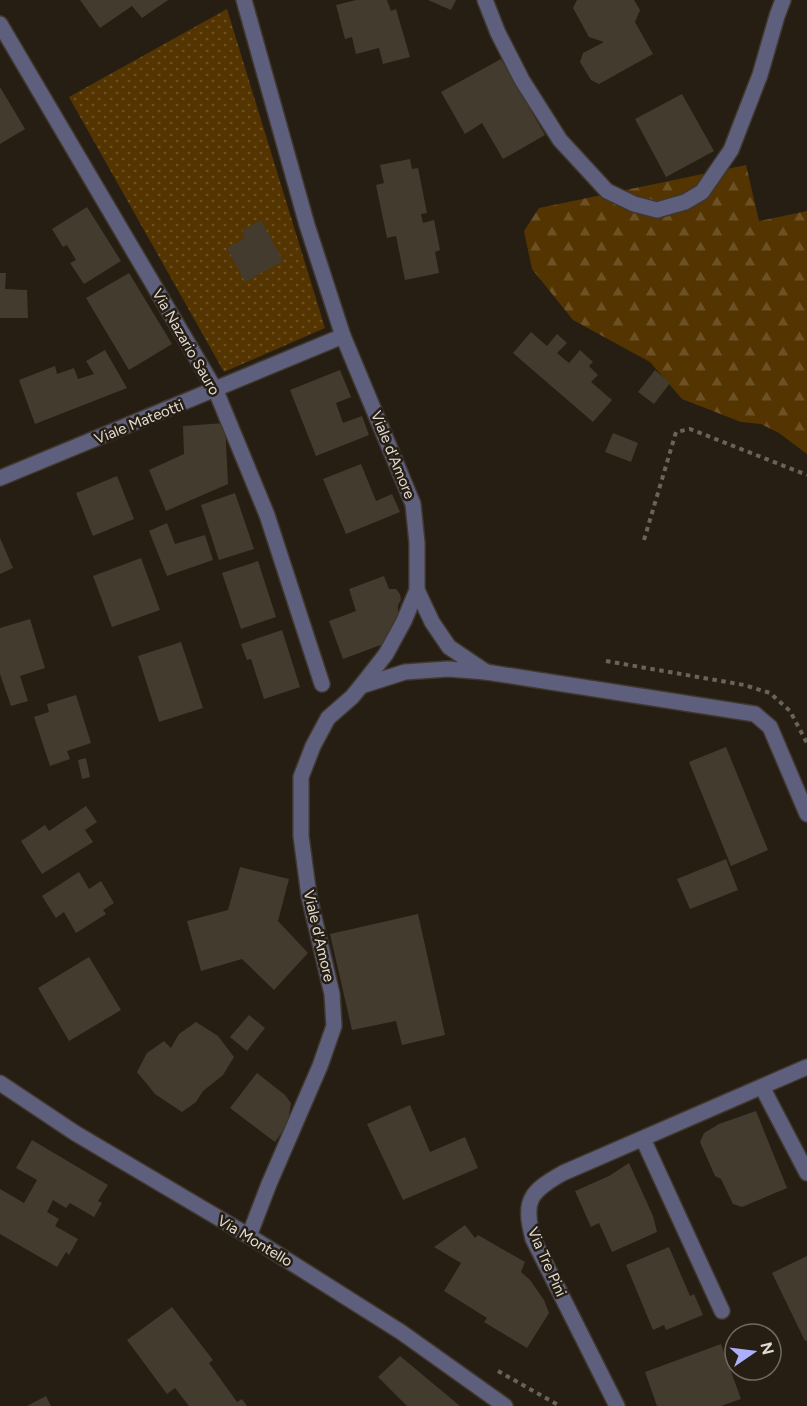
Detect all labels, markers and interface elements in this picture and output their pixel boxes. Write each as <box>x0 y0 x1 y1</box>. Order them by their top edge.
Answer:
street label: Via Nazario Sauro <box>148 286 224 398</box>
street label: Viale Mateotti <box>92 396 186 448</box>
street label: Viale d'Amore <box>367 408 419 502</box>
street label: Viale d'Amore <box>300 888 338 984</box>
street label: Via Montello <box>214 1212 296 1271</box>
street label: Via Tre Pini <box>524 1225 570 1299</box>
north arrow <box>723 1322 783 1382</box>
text: N <box>756 1340 778 1357</box>

